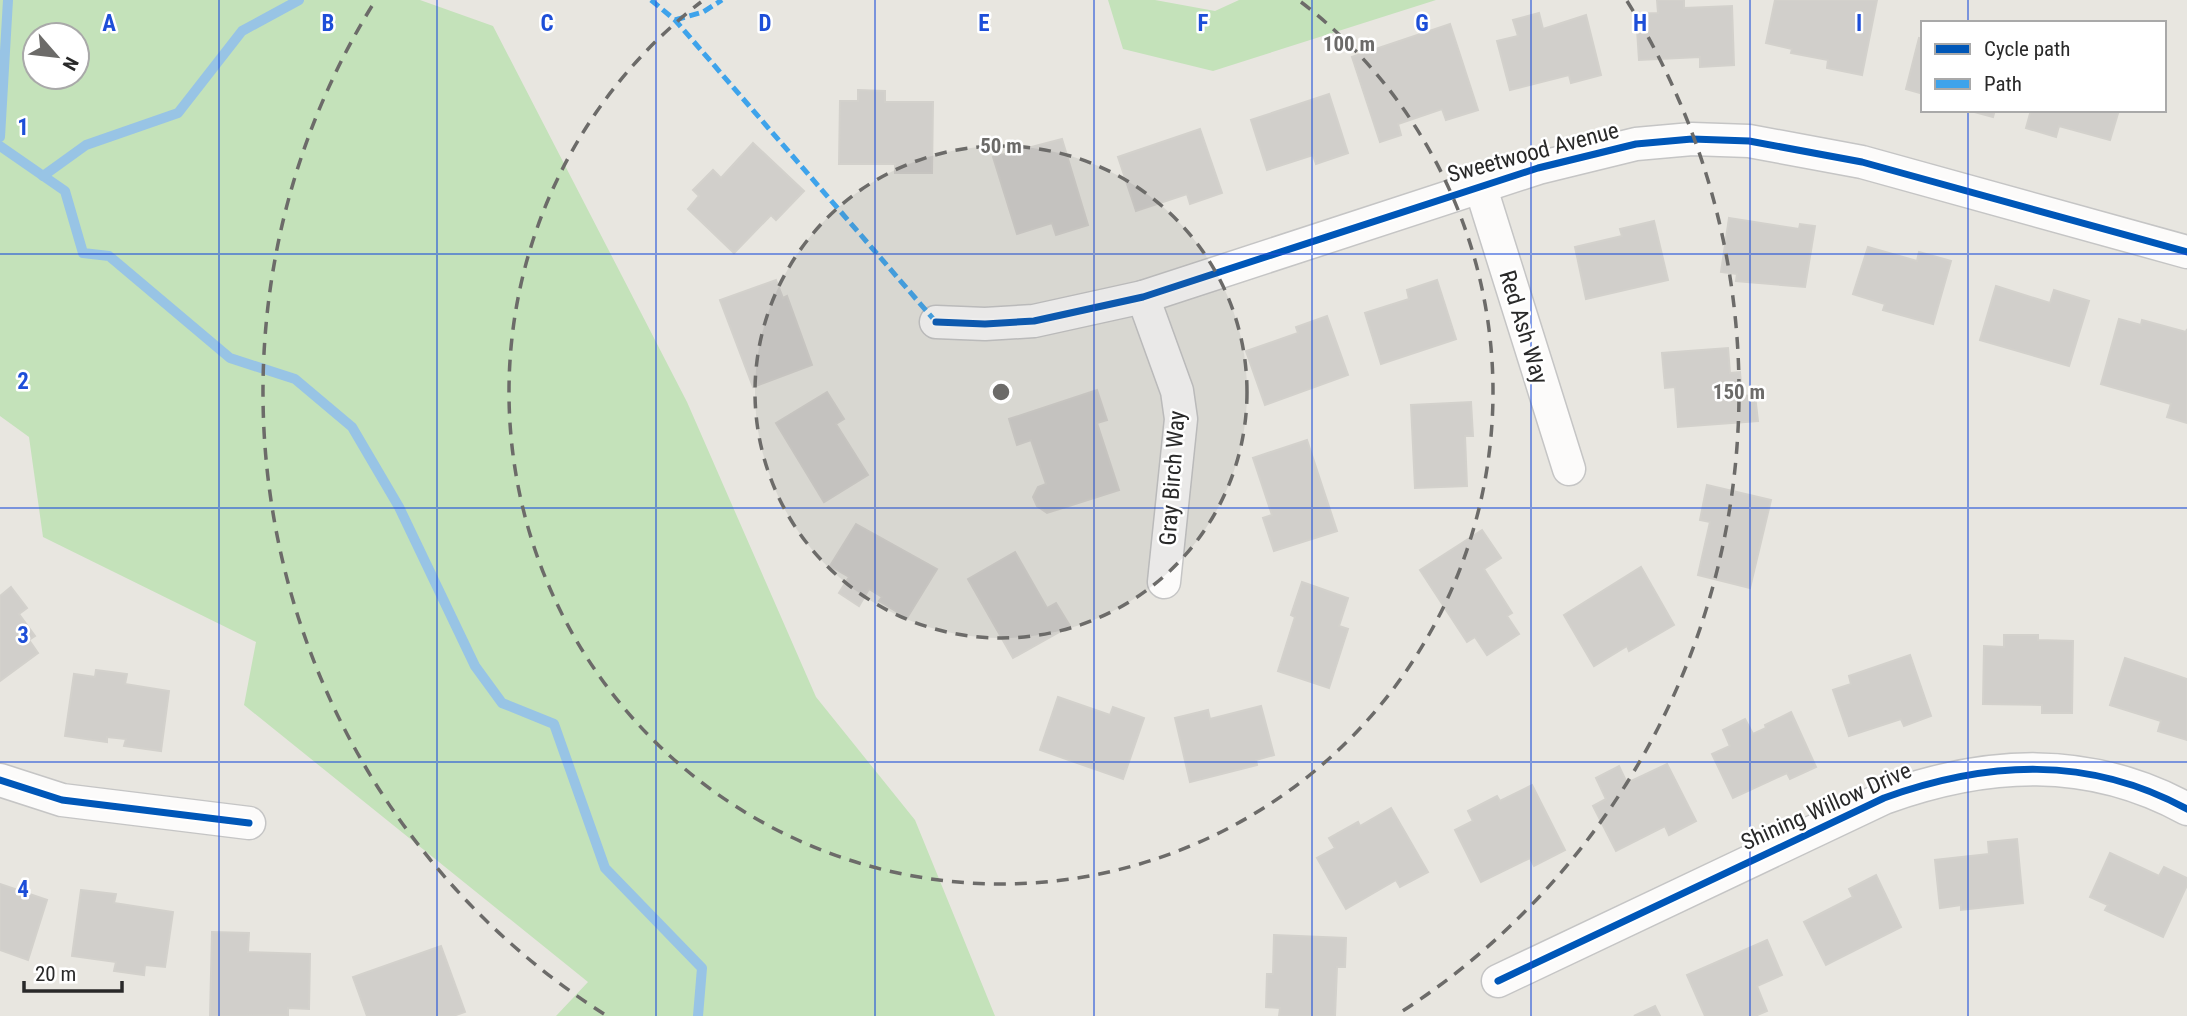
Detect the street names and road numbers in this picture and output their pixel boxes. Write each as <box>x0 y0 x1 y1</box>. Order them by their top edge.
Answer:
street label: Sweetwood Avenue <box>1445 117 1622 188</box>
street label: Red Ash Way <box>1493 267 1554 388</box>
street label: Gray Birch Way <box>1154 409 1191 546</box>
street label: Shining Willow Drive <box>1737 757 1916 856</box>

